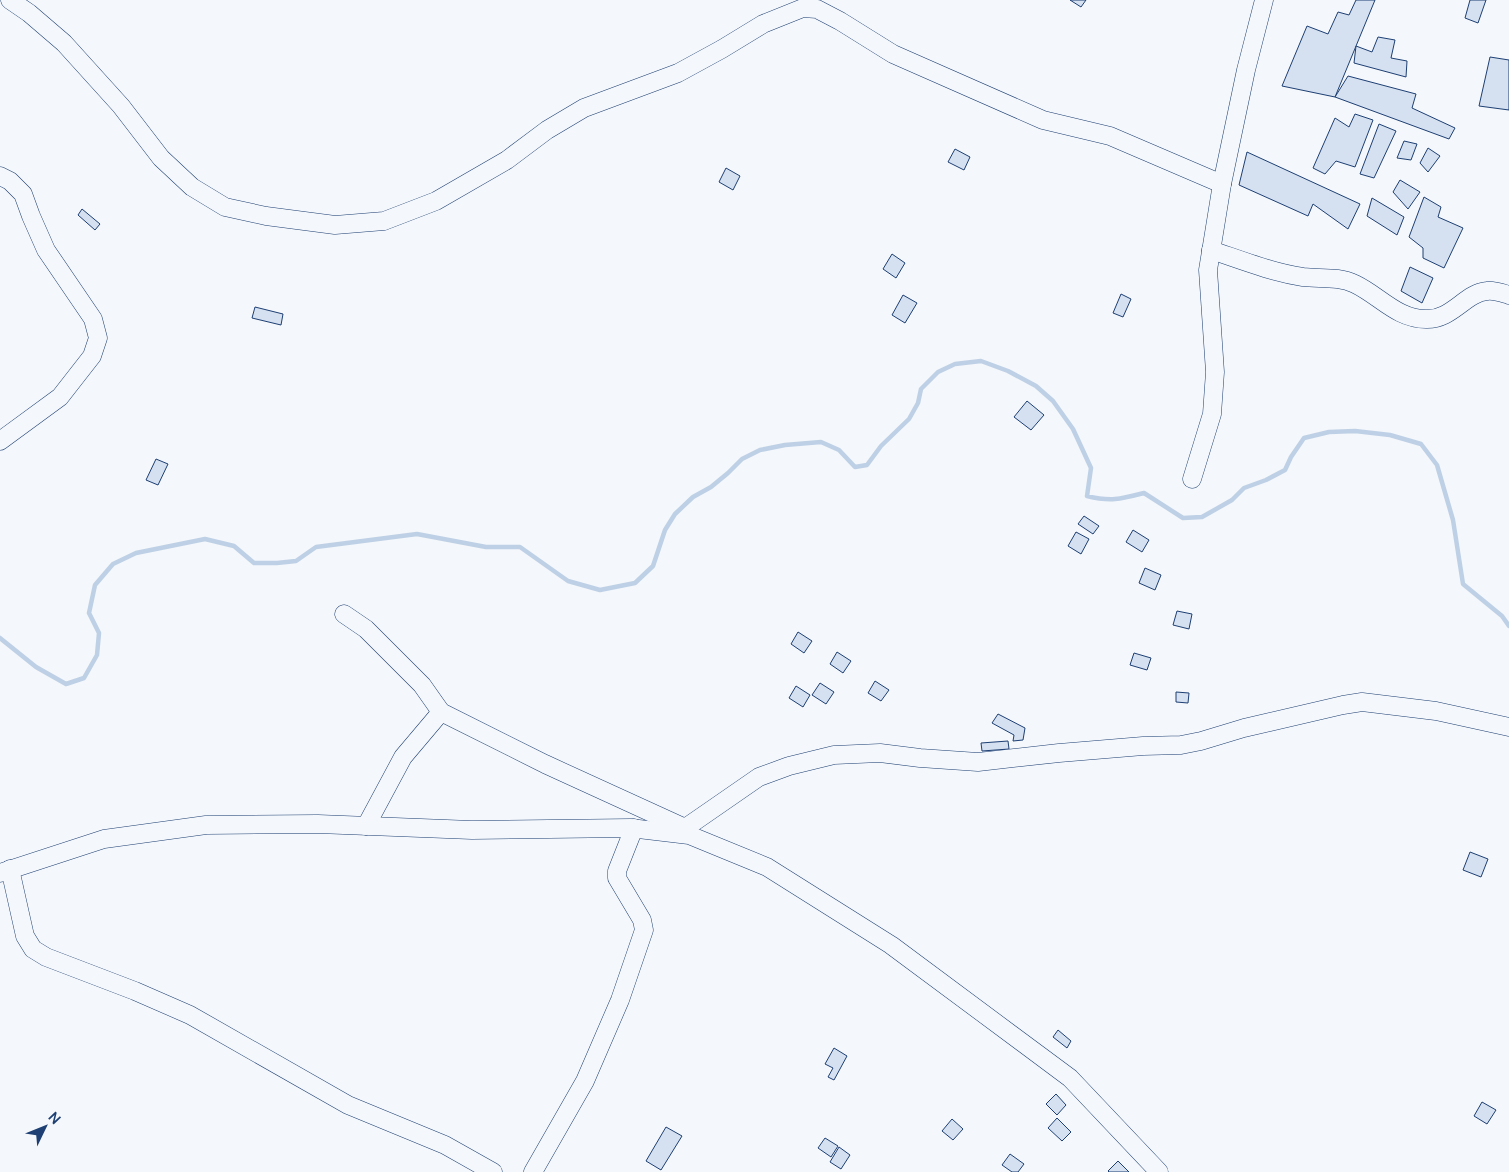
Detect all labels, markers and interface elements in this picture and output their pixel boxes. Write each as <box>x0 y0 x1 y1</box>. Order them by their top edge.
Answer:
north arrow <box>20 1102 70 1152</box>
text: N <box>44 1108 65 1128</box>

